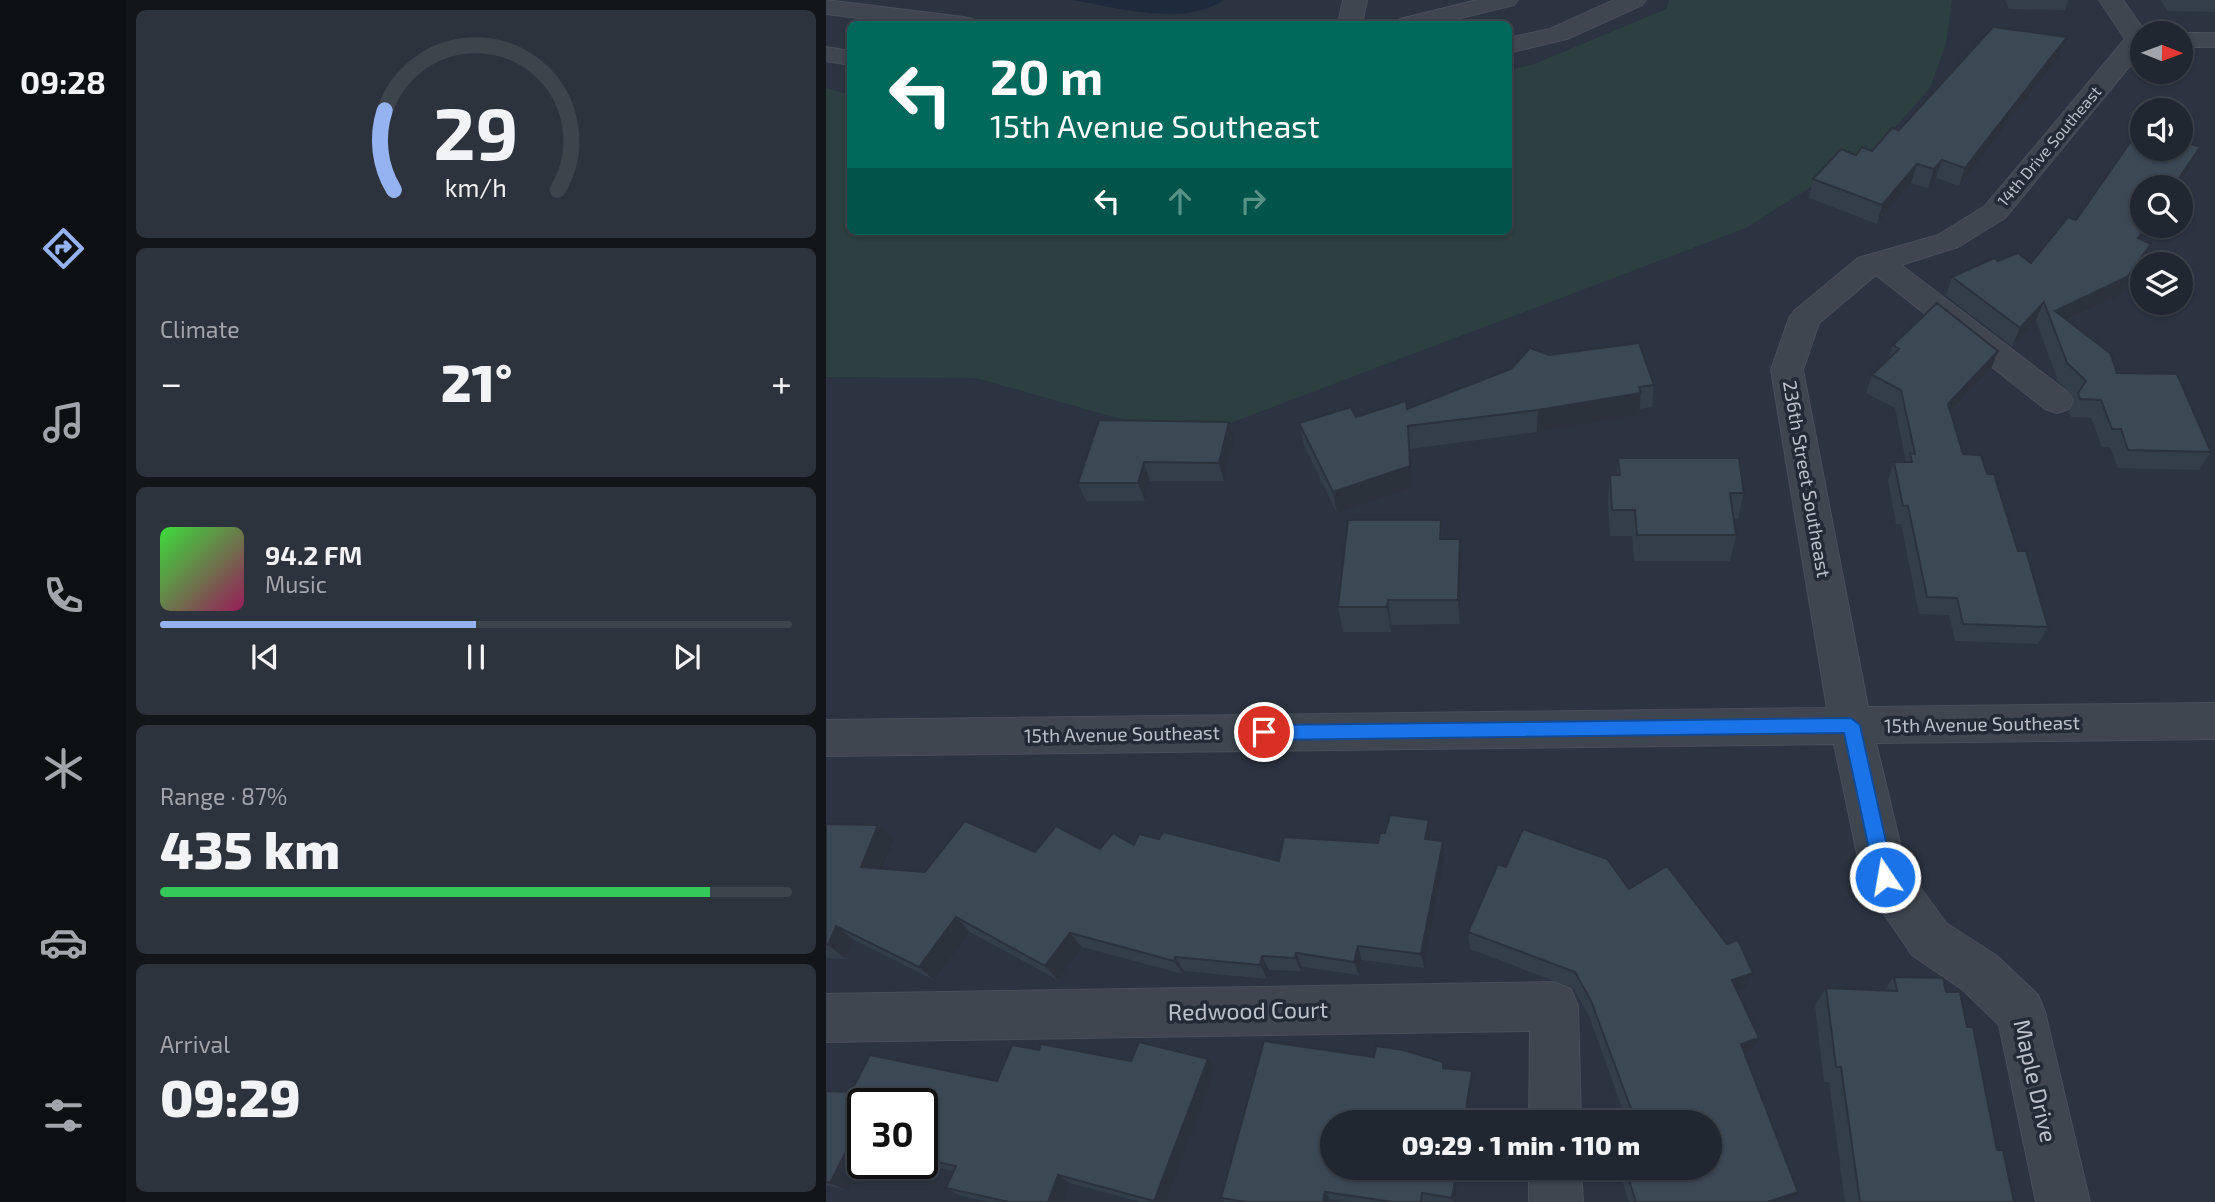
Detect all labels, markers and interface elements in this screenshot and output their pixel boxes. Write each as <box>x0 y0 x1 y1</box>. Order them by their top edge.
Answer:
north arrow <box>2130 21 2193 84</box>
map controls <box>2130 21 2193 315</box>
text: 20 m <box>990 46 1103 105</box>
icon: left <box>875 49 966 140</box>
text: 09:28 <box>20 62 106 100</box>
street label: 14th Drive Southeast <box>1993 82 2104 210</box>
text: 29 <box>433 88 519 176</box>
button: sound <box>2130 98 2193 161</box>
text: 15th Avenue Southeast <box>990 106 1320 144</box>
text: km/h <box>445 172 507 202</box>
button: search <box>2130 175 2193 238</box>
icon: left <box>1088 182 1126 220</box>
icon: ahead <box>1161 182 1199 220</box>
icon: right <box>1234 182 1272 220</box>
icon: directions <box>39 224 88 273</box>
button: layers <box>2130 252 2193 315</box>
text: Climate <box>160 315 240 343</box>
text: 21° <box>441 350 512 412</box>
text: − <box>160 359 182 405</box>
text: + <box>771 359 792 405</box>
street label: 236th Street Southeast <box>1779 379 1836 579</box>
icon: music <box>39 398 88 447</box>
text: 94.2 FM <box>265 539 362 570</box>
text: Music <box>265 570 327 598</box>
icon: phone <box>39 571 88 620</box>
icon: previous <box>246 638 284 676</box>
icon: pause <box>457 638 495 676</box>
icon: next <box>668 638 706 676</box>
pin <box>1234 702 1294 762</box>
street label: 15th Avenue Southeast <box>1884 710 2080 737</box>
icon: arrive <box>1245 713 1283 751</box>
street label: 15th Avenue Southeast <box>1024 720 1220 747</box>
icon: climate <box>39 744 88 793</box>
text: Range · 87% <box>160 782 287 810</box>
text: 435 km <box>160 817 340 879</box>
position arrow <box>1848 840 1922 914</box>
icon: car <box>39 918 88 967</box>
street label: Redwood Court <box>1168 995 1329 1025</box>
street label: Maple Drive <box>2008 1017 2064 1145</box>
text: Arrival <box>160 1030 230 1058</box>
text: 09:29 <box>160 1065 301 1127</box>
speed limit sign: 30 <box>847 1088 938 1179</box>
icon: filters <box>39 1091 88 1140</box>
text: 09:29 · 1 min · 110 m <box>1402 1129 1640 1160</box>

